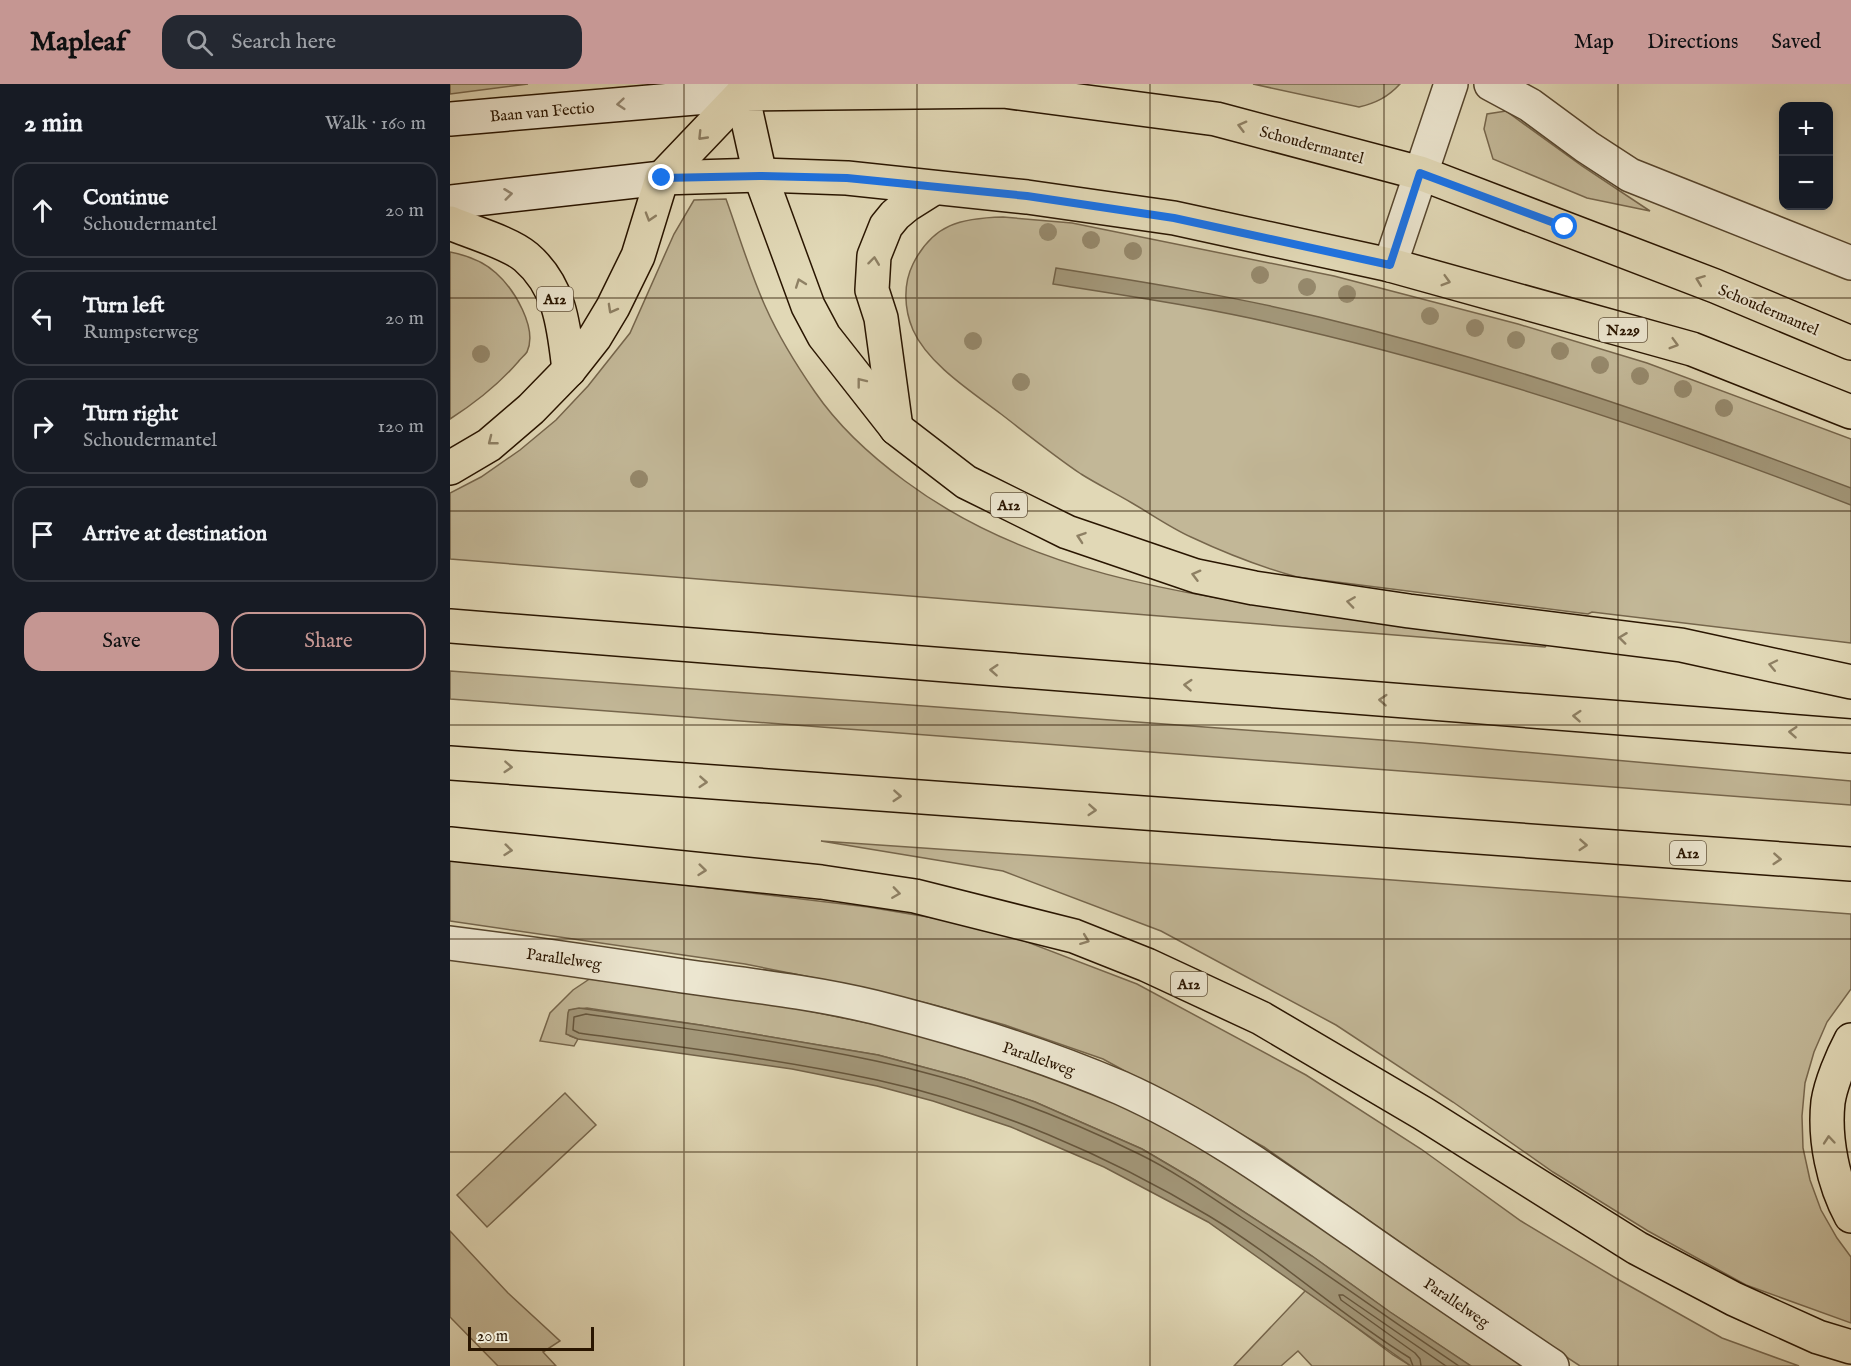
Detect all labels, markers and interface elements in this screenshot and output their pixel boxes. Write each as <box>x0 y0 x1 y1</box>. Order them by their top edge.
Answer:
search box <box>162 15 582 69</box>
text: Mapleaf <box>30 25 126 60</box>
icon: search <box>183 26 216 59</box>
text: Search here <box>231 28 336 56</box>
text: Map <box>1574 29 1614 56</box>
text: Directions <box>1647 29 1738 56</box>
text: Saved <box>1771 29 1821 56</box>
one-way arrow <box>616 97 625 110</box>
street label: Baan van Fectio <box>489 98 596 128</box>
map controls <box>1779 102 1833 210</box>
button: + <box>1779 102 1833 156</box>
text: 2 min <box>24 107 83 140</box>
text: Walk · 160 m <box>325 111 426 136</box>
one-way arrow <box>1237 120 1247 133</box>
street label: Schoudermantel <box>1257 122 1366 170</box>
one-way arrow <box>698 129 709 139</box>
button: − <box>1779 156 1833 210</box>
route end <box>648 164 674 190</box>
text: Continue <box>83 184 169 212</box>
one-way arrow <box>503 188 513 201</box>
icon: ahead <box>26 194 59 227</box>
text: 20 m <box>385 198 424 223</box>
one-way arrow <box>645 211 657 222</box>
text: Schoudermantel <box>83 212 217 237</box>
route start <box>1551 213 1577 239</box>
one-way arrow <box>867 256 880 265</box>
one-way arrow <box>1440 274 1451 286</box>
one-way arrow <box>1695 275 1706 287</box>
one-way arrow <box>794 278 807 289</box>
street label: Schoudermantel <box>1715 281 1822 341</box>
road number: A12 <box>537 287 573 311</box>
text: Turn left <box>83 292 165 320</box>
icon: left <box>26 302 59 335</box>
one-way arrow <box>608 302 619 313</box>
text: 20 m <box>385 306 424 331</box>
road number: N229 <box>1599 318 1647 342</box>
text: Rumpsterweg <box>83 320 198 345</box>
one-way arrow <box>1669 337 1679 350</box>
one-way arrow <box>857 378 868 389</box>
text: Turn right <box>83 400 178 428</box>
icon: right <box>26 410 59 443</box>
text: 120 m <box>378 414 424 439</box>
text: Schoudermantel <box>83 428 217 453</box>
one-way arrow <box>488 434 499 445</box>
road number: A12 <box>991 493 1027 517</box>
icon: arrive <box>26 518 59 551</box>
text: Arrive at destination <box>83 520 267 548</box>
one-way arrow <box>1076 532 1087 545</box>
one-way arrow <box>1192 570 1202 582</box>
one-way arrow <box>1346 597 1355 609</box>
button: Save <box>24 612 219 671</box>
button: Share <box>231 612 426 671</box>
one-way arrow <box>1619 632 1628 645</box>
one-way arrow <box>1769 660 1779 673</box>
one-way arrow <box>989 664 999 677</box>
one-way arrow <box>1184 679 1193 692</box>
one-way arrow <box>1378 694 1387 707</box>
one-way arrow <box>1573 709 1582 722</box>
one-way arrow <box>1788 725 1797 738</box>
one-way arrow <box>504 761 513 774</box>
one-way arrow <box>698 775 707 788</box>
one-way arrow <box>893 789 902 802</box>
one-way arrow <box>1087 803 1096 816</box>
one-way arrow <box>1578 839 1587 852</box>
road number: A12 <box>1670 841 1706 865</box>
one-way arrow <box>504 843 513 856</box>
one-way arrow <box>1773 852 1782 865</box>
one-way arrow <box>698 863 707 876</box>
one-way arrow <box>891 886 900 898</box>
one-way arrow <box>1078 933 1089 945</box>
street label: Parallelweg <box>525 945 603 975</box>
road number: A12 <box>1171 972 1207 996</box>
street label: Parallelweg <box>999 1038 1078 1082</box>
one-way arrow <box>1823 1136 1836 1145</box>
street label: Parallelweg <box>1419 1274 1493 1333</box>
scale bar <box>468 1324 594 1352</box>
text: 20 m <box>477 1327 508 1347</box>

